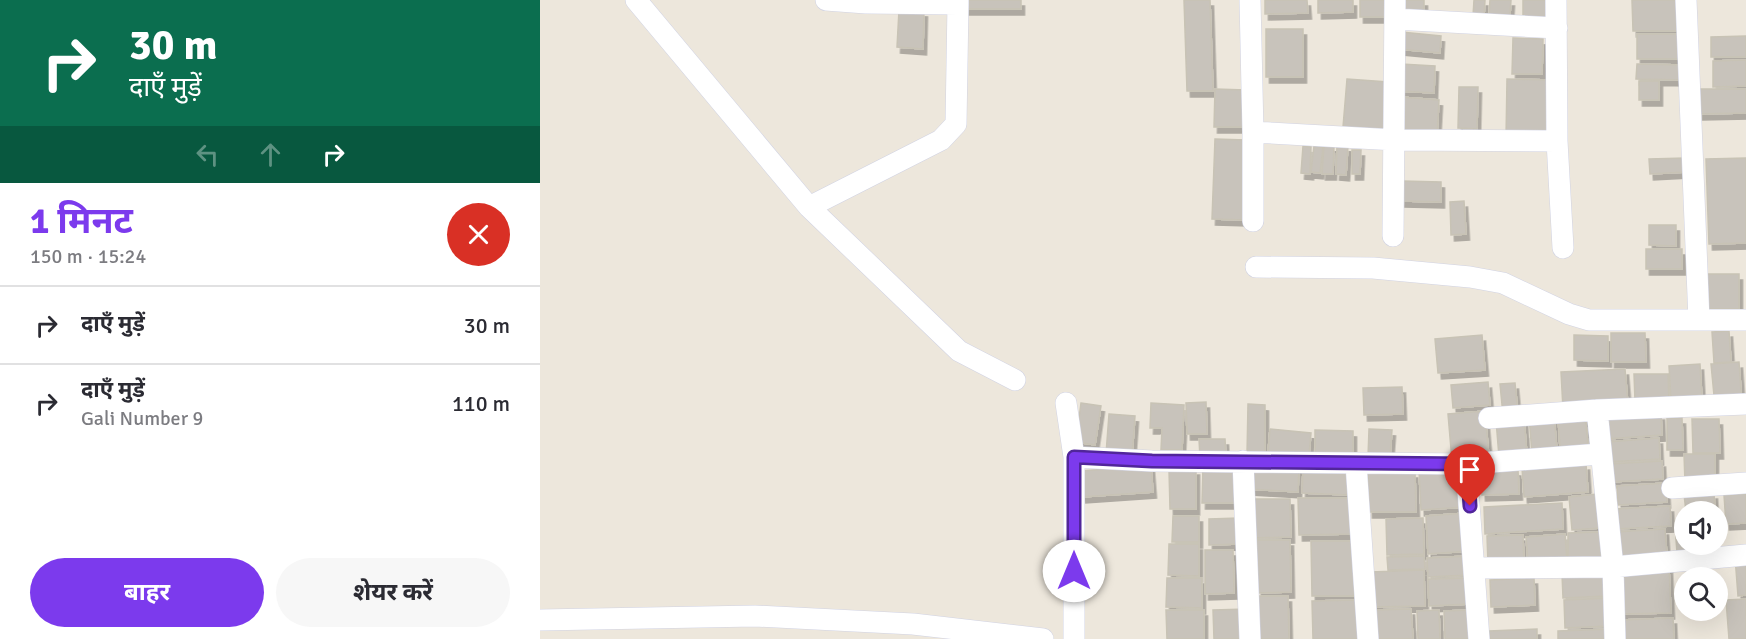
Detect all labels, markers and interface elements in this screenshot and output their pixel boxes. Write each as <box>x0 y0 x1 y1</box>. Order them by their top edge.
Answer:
text: 30 m <box>129 20 218 71</box>
icon: right <box>30 24 108 102</box>
text: दाएँ मुड़ें <box>129 71 202 104</box>
icon: left <box>191 138 224 171</box>
icon: ahead <box>254 138 287 171</box>
icon: right <box>317 138 350 171</box>
text: 1 मिनट <box>30 199 133 244</box>
button: close <box>447 203 510 266</box>
text: 150 m · 15:24 <box>30 244 146 269</box>
icon: right <box>30 309 63 342</box>
text: दाएँ मुड़ें <box>81 310 145 337</box>
text: 30 m <box>464 312 510 339</box>
text: दाएँ मुड़ें <box>81 376 145 403</box>
icon: right <box>30 387 63 420</box>
text: 110 m <box>452 390 510 417</box>
text: Gali Number 9 <box>81 406 203 431</box>
pin <box>1444 444 1495 506</box>
icon: arrive <box>1453 453 1486 486</box>
map controls <box>1674 501 1728 621</box>
button: sound <box>1674 501 1728 555</box>
position arrow <box>1042 539 1106 603</box>
button: बाहर <box>30 558 264 627</box>
button: शेयर करें <box>276 558 510 627</box>
button: search <box>1674 567 1728 621</box>

